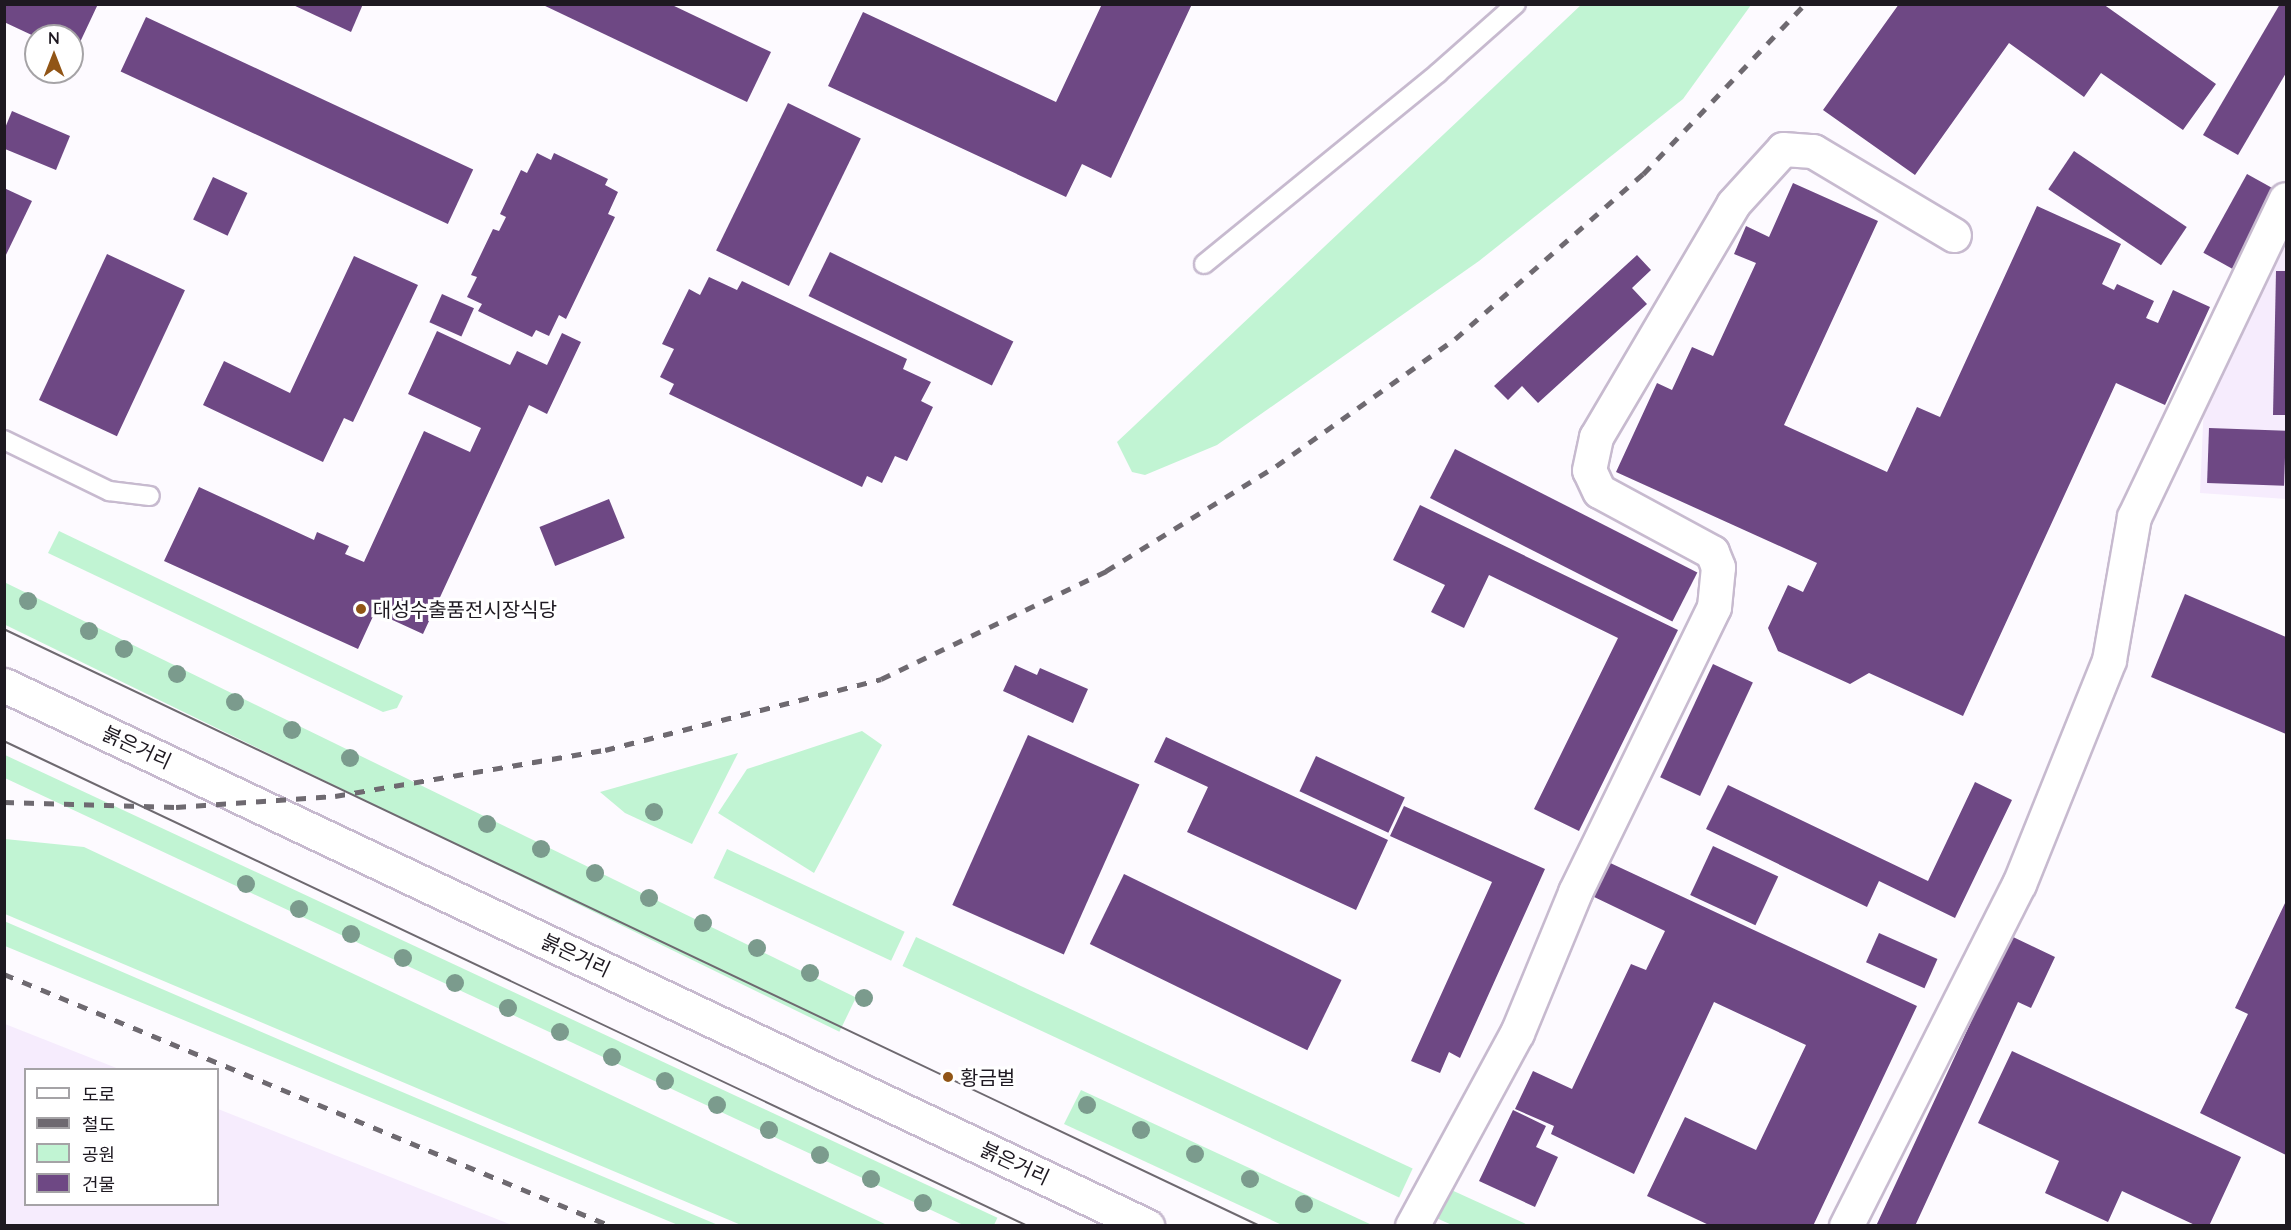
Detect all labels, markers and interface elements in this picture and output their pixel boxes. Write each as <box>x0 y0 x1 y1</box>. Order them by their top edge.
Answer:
north arrow <box>24 24 84 84</box>
text: N <box>48 28 60 48</box>
place label: 대성수출품전시장식당 <box>373 597 557 621</box>
marker: 대성수출품전시장식당 <box>354 602 368 616</box>
street label: 붉은거리 <box>99 721 175 773</box>
street label: 붉은거리 <box>538 929 614 981</box>
place label: 황금벌 <box>960 1065 1015 1089</box>
legend <box>24 1068 219 1206</box>
marker: 황금벌 <box>941 1070 955 1084</box>
text: 도로 <box>82 1083 115 1106</box>
text: 철도 <box>82 1113 115 1136</box>
street label: 붉은거리 <box>977 1137 1053 1189</box>
text: 공원 <box>82 1143 115 1166</box>
text: 건물 <box>82 1173 115 1196</box>

